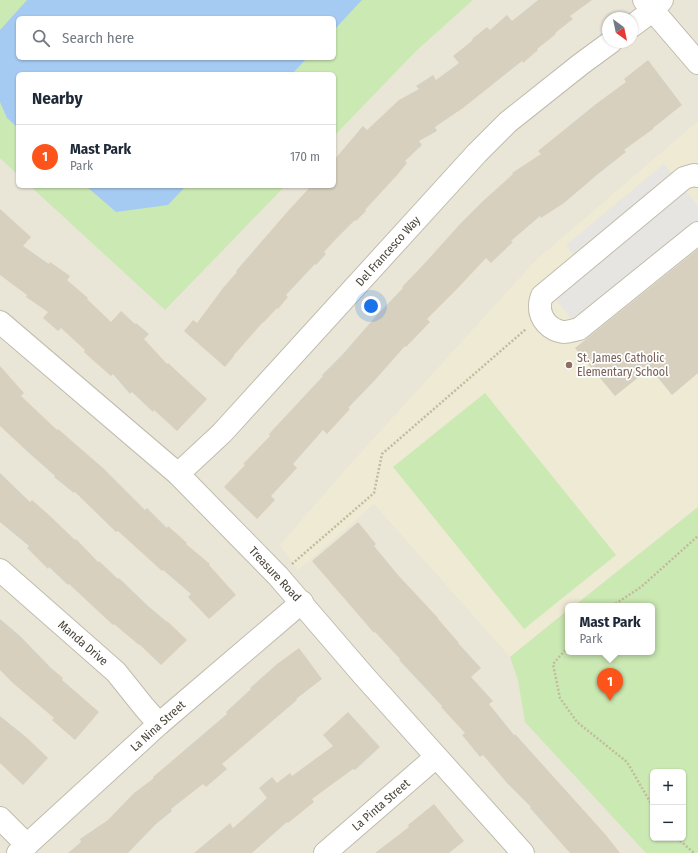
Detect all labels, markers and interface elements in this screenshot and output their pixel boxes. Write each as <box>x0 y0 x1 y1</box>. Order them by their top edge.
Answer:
north arrow <box>602 12 638 48</box>
search box <box>16 16 336 60</box>
icon: search <box>30 27 52 49</box>
text: Search here <box>62 29 134 47</box>
text: Nearby <box>32 88 83 109</box>
text: Mast Park <box>70 140 131 158</box>
text: 1 <box>42 149 48 164</box>
text: 170 m <box>290 149 320 164</box>
text: Park <box>70 158 93 173</box>
street label: Del Francesco Way <box>353 213 424 289</box>
your location <box>361 296 381 316</box>
place label: St. James Catholic Elementary School <box>577 351 668 379</box>
marker: St. James Catholic Elementary School <box>564 360 574 370</box>
street label: Treasure Road <box>246 544 304 604</box>
popup <box>565 603 655 655</box>
text: Mast Park <box>579 613 641 631</box>
street label: Manda Drive <box>55 618 111 668</box>
text: Park <box>579 631 603 646</box>
pin: 1 <box>597 668 623 701</box>
street label: La Nina Street <box>128 698 188 754</box>
map controls <box>650 769 686 841</box>
button: + <box>650 769 686 805</box>
street label: La Pinta Street <box>349 776 413 834</box>
button: − <box>650 805 686 841</box>

